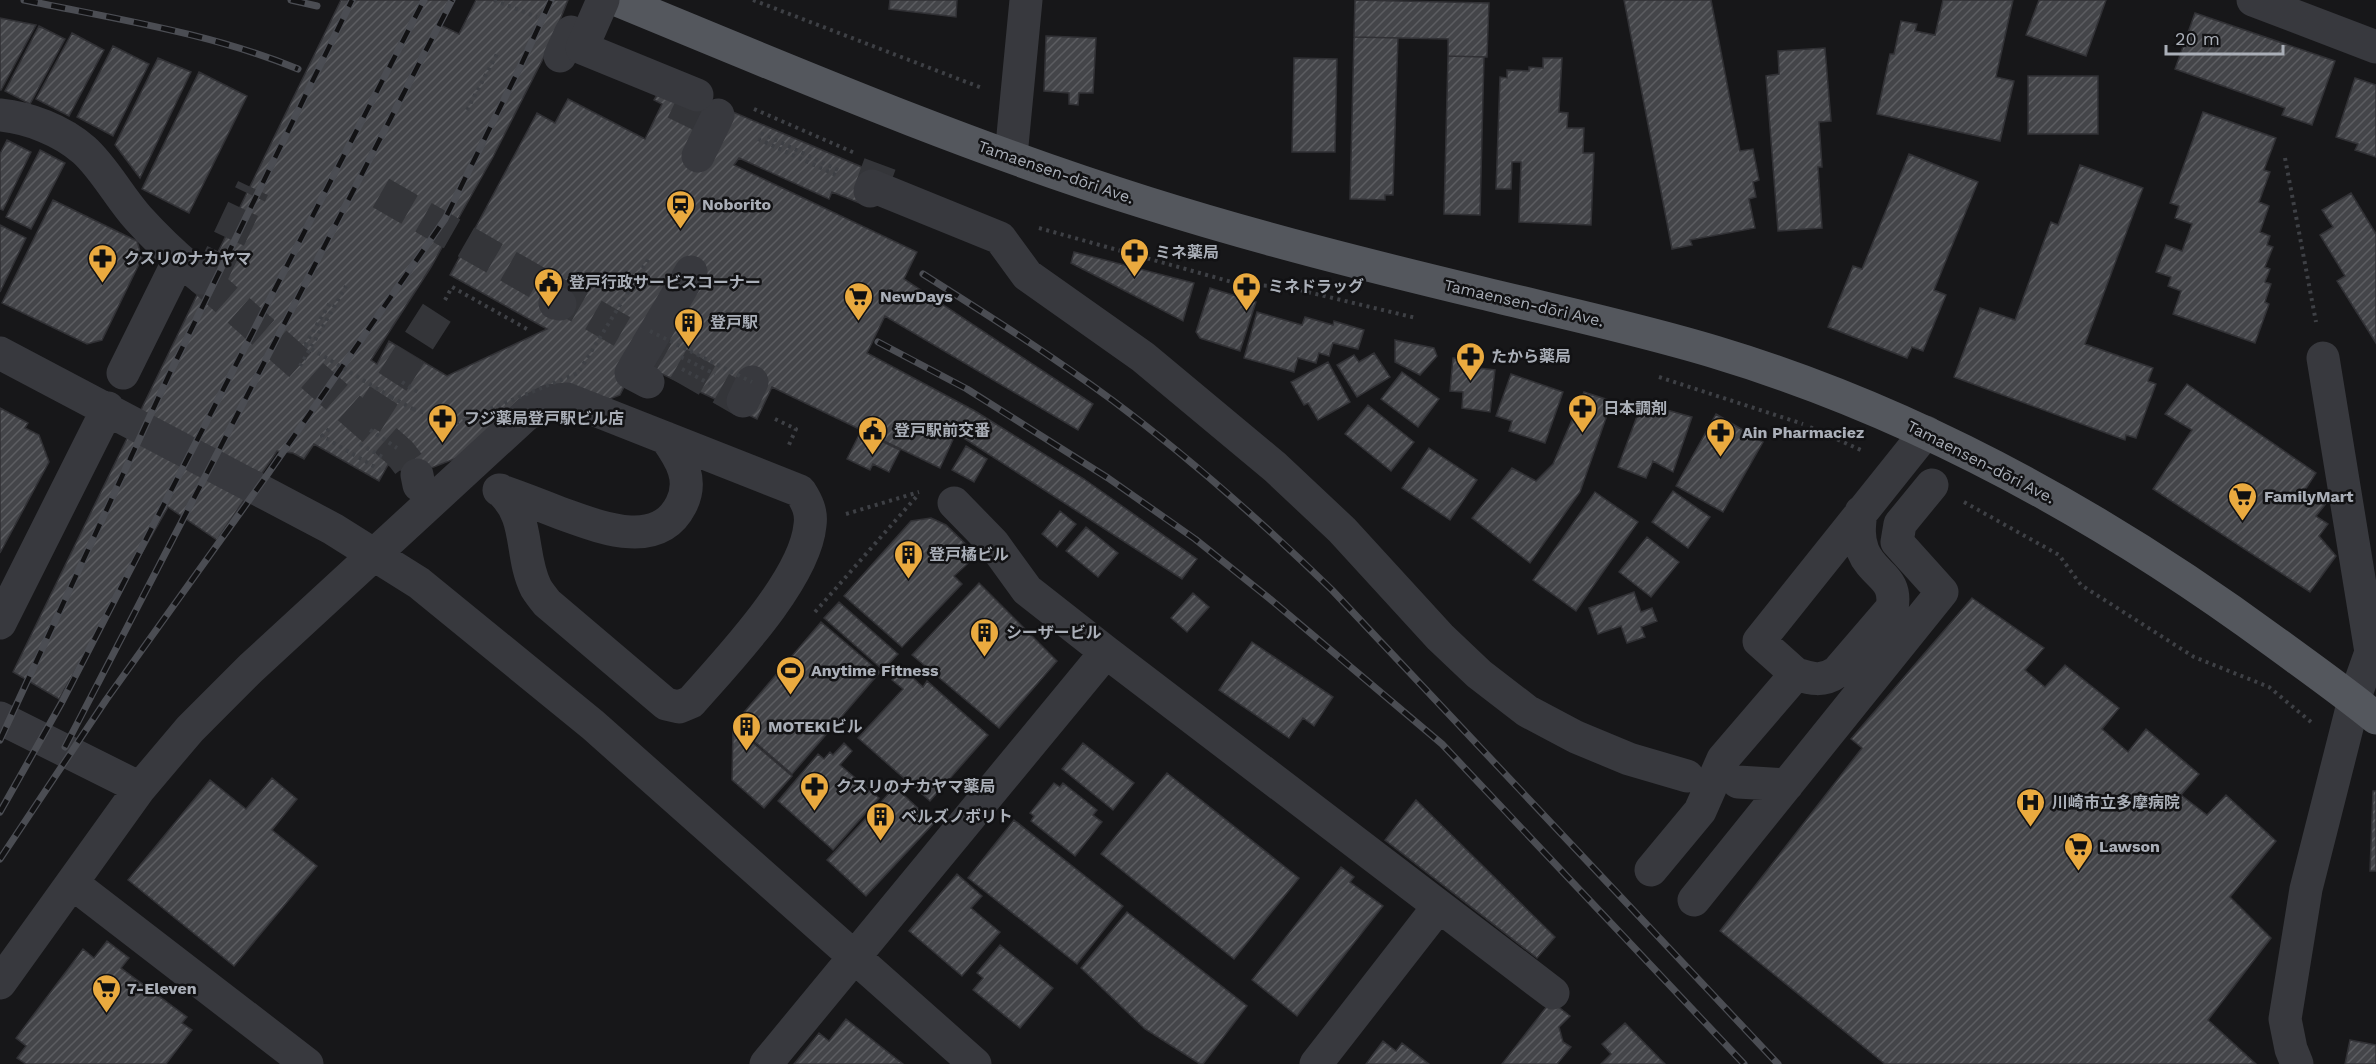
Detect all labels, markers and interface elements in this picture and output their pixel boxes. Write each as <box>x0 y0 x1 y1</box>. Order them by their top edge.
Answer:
scale bar <box>2166 18 2283 56</box>
text: 20 m <box>2175 28 2220 49</box>
street label: Tamaensen-dōri Ave. <box>976 136 1136 208</box>
station icon: Noborito <box>665 188 697 230</box>
place label: Noborito <box>702 195 772 214</box>
pharmacy icon: ミネ薬局 <box>1118 236 1150 278</box>
pharmacy icon: クスリのナカヤマ <box>87 242 119 284</box>
place label: ミネ薬局 <box>1155 243 1219 262</box>
place label: クスリのナカヤマ <box>124 249 252 268</box>
public building icon: 登戸行政サービスコーナー <box>532 266 564 308</box>
pharmacy icon: ミネドラッグ <box>1231 270 1263 312</box>
place label: 登戸行政サービスコーナー <box>569 273 761 292</box>
street label: Tamaensen-dōri Ave. <box>1442 275 1606 331</box>
place label: ミネドラッグ <box>1268 277 1364 296</box>
supermarket icon: NewDays <box>843 280 875 322</box>
place label: NewDays <box>880 287 953 306</box>
building icon: 登戸駅 <box>673 306 705 348</box>
place label: 登戸駅 <box>710 313 758 332</box>
pharmacy icon: たから薬局 <box>1454 340 1486 382</box>
place label: たから薬局 <box>1491 347 1571 366</box>
pharmacy icon: 日本調剤 <box>1566 392 1598 434</box>
place label: 日本調剤 <box>1603 399 1667 418</box>
pharmacy icon: フジ薬局登戸駅ビル店 <box>427 402 459 444</box>
place label: フジ薬局登戸駅ビル店 <box>464 409 624 428</box>
public building icon: 登戸駅前交番 <box>857 414 889 456</box>
pharmacy icon: Ain Pharmaciez <box>1705 416 1737 458</box>
street label: Tamaensen-dōri Ave. <box>1904 416 2058 508</box>
place label: 登戸駅前交番 <box>894 421 990 440</box>
place label: Ain Pharmaciez <box>1742 423 1864 442</box>
supermarket icon: FamilyMart <box>2227 480 2259 522</box>
place label: FamilyMart <box>2264 487 2353 506</box>
building icon: 登戸橘ビル <box>892 538 924 580</box>
place label: 登戸橘ビル <box>929 545 1009 564</box>
building icon: シーザービル <box>969 616 1001 658</box>
place label: シーザービル <box>1006 623 1102 642</box>
sports icon: Anytime Fitness <box>774 654 806 696</box>
place label: Anytime Fitness <box>811 661 939 680</box>
building icon: MOTEKIビル <box>731 710 763 752</box>
place label: MOTEKIビル <box>768 717 863 736</box>
pharmacy icon: クスリのナカヤマ薬局 <box>799 770 831 812</box>
place label: クスリのナカヤマ薬局 <box>836 777 996 796</box>
hospital icon: 川崎市立多摩病院 <box>2015 786 2047 828</box>
place label: 川崎市立多摩病院 <box>2052 793 2180 812</box>
building icon: ベルズノボリト <box>864 800 896 842</box>
place label: ベルズノボリト <box>901 807 1013 826</box>
supermarket icon: Lawson <box>2062 830 2094 872</box>
place label: Lawson <box>2099 837 2160 856</box>
supermarket icon: 7-Eleven <box>90 972 122 1014</box>
place label: 7-Eleven <box>127 979 197 998</box>

